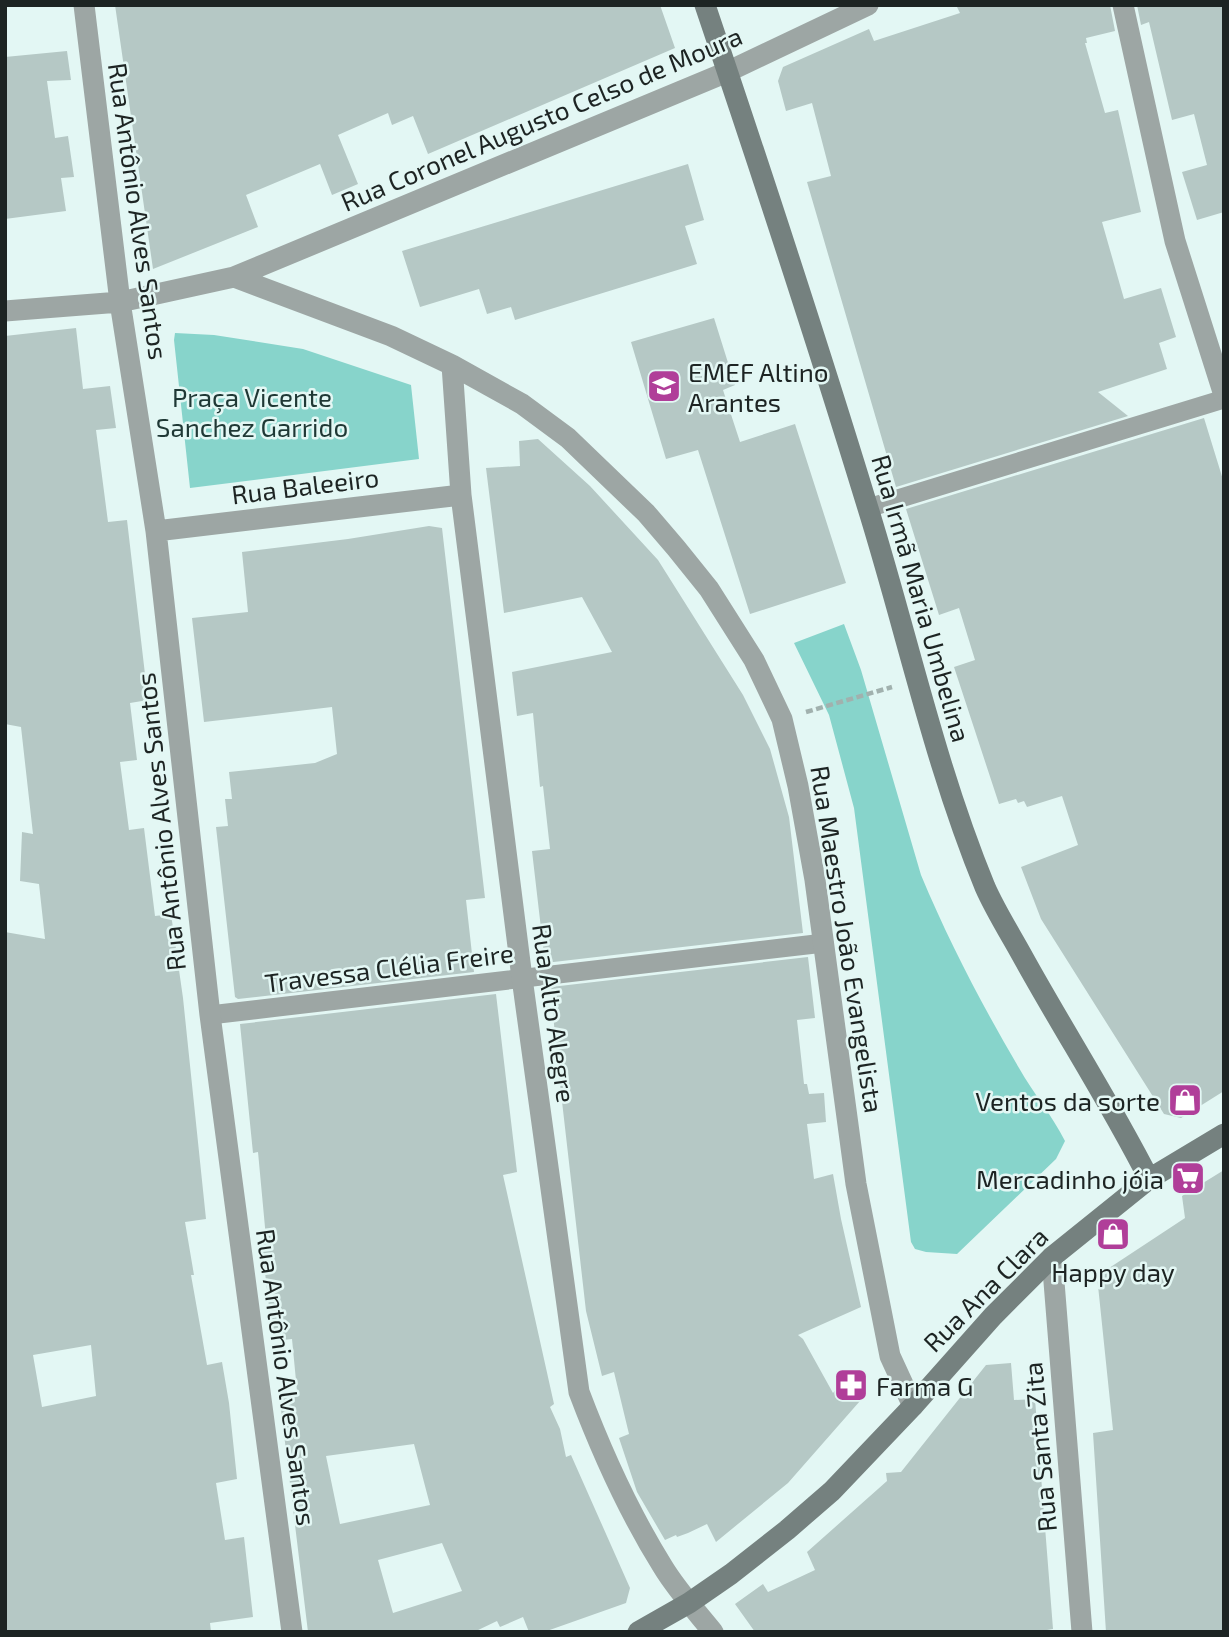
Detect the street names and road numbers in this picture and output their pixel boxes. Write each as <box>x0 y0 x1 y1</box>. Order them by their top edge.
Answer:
street label: Rua Coronel Augusto Celso de Moura <box>336 19 746 217</box>
street label: Rua Antônio Alves Santos <box>103 61 175 361</box>
street label: Rua Irmã Maria Umbelina <box>866 451 978 745</box>
street label: Rua Baleeiro <box>230 461 380 509</box>
street label: Rua Antônio Alves Santos <box>129 671 191 973</box>
street label: Rua Maestro João Evangelista <box>805 763 891 1115</box>
street label: Rua Alto Alegre <box>527 922 583 1104</box>
street label: Travessa Clélia Freire <box>263 936 515 998</box>
street label: Rua Ana Clara <box>916 1220 1054 1358</box>
street label: Rua Antônio Alves Santos <box>251 1227 323 1527</box>
street label: Rua Santa Zita <box>1016 1361 1062 1533</box>

